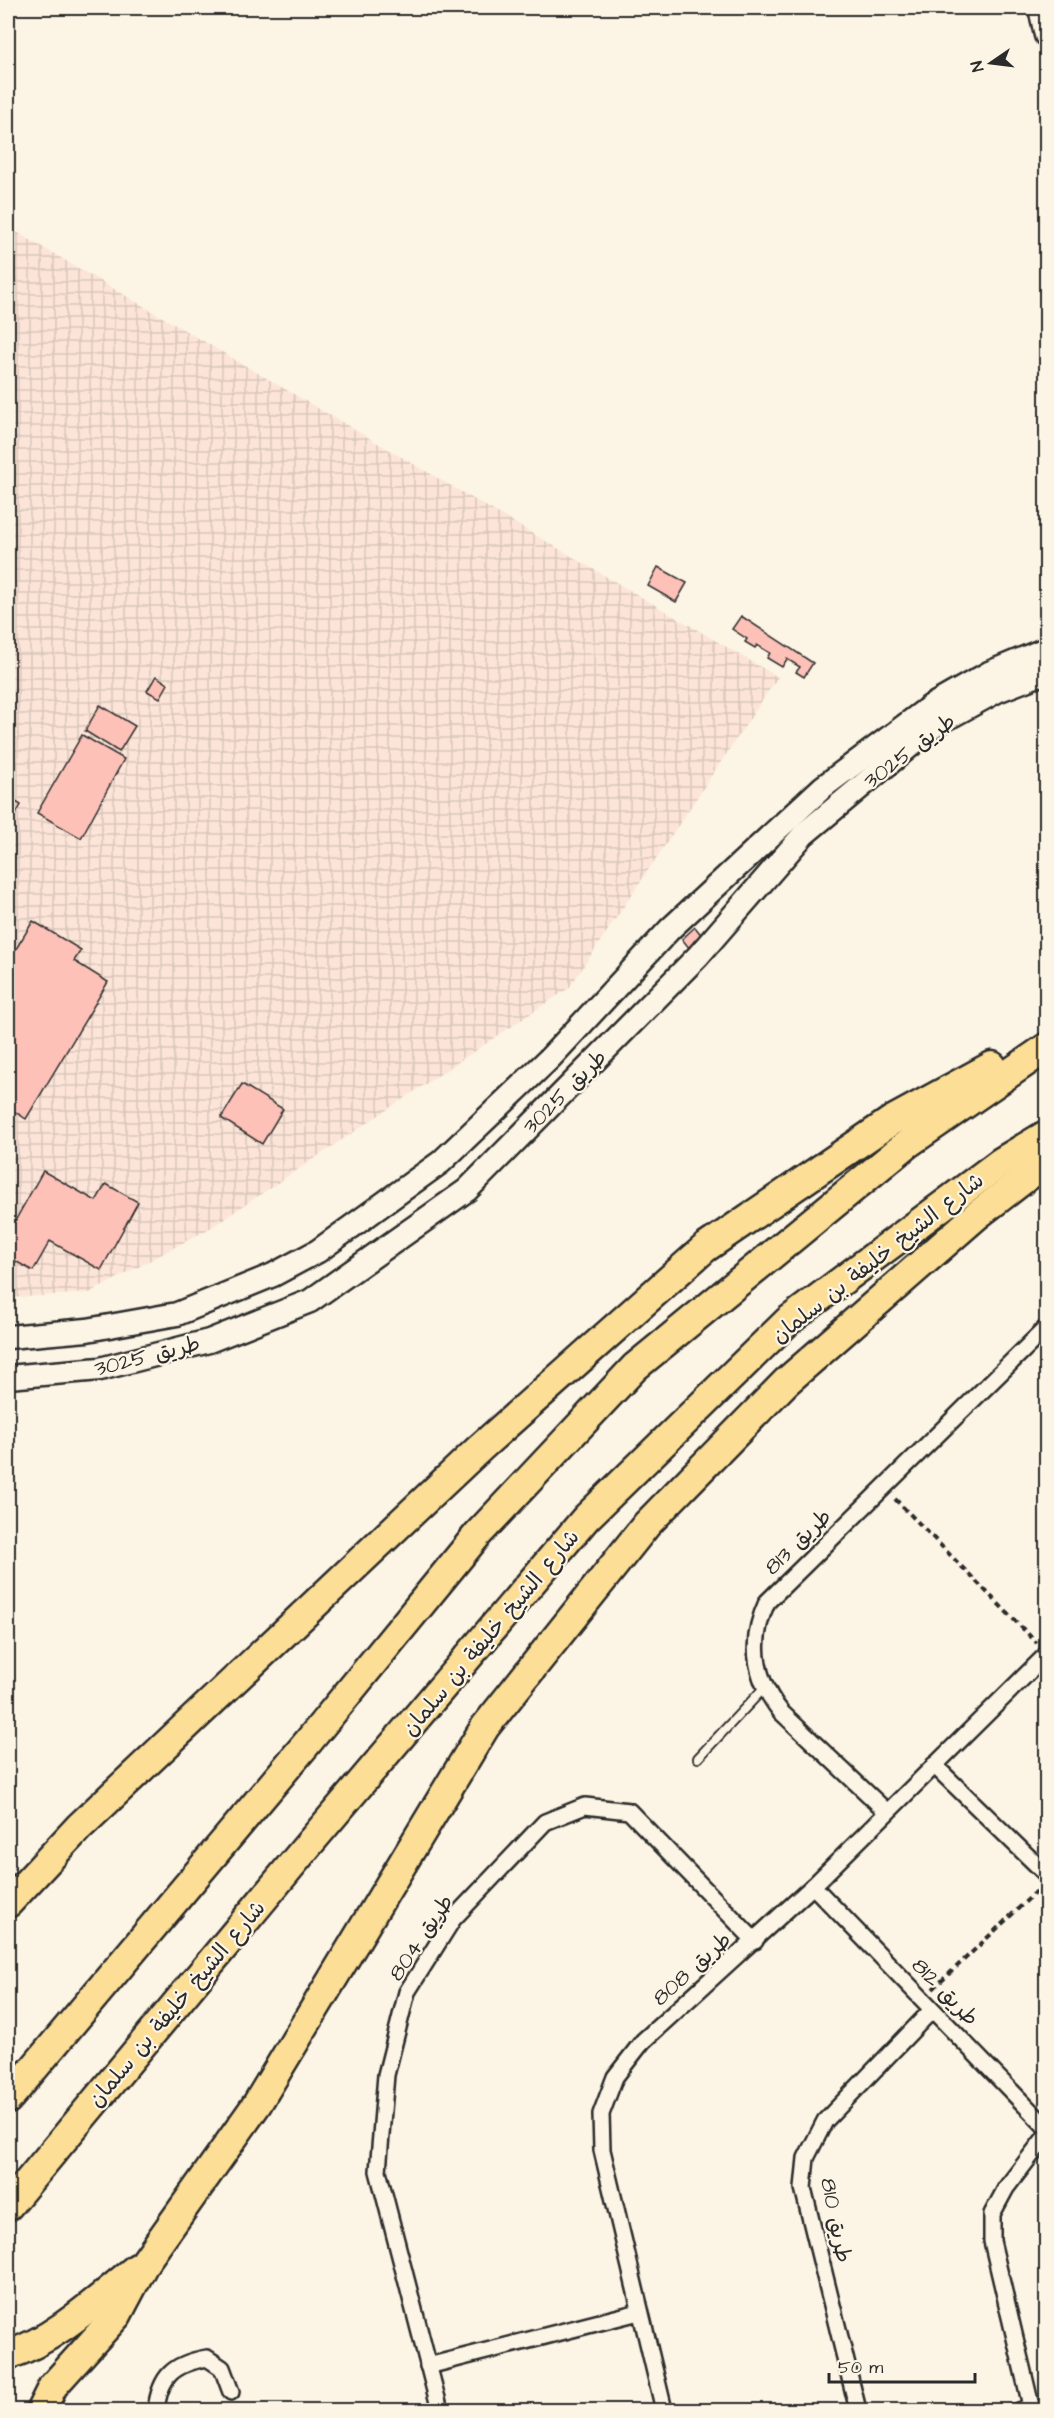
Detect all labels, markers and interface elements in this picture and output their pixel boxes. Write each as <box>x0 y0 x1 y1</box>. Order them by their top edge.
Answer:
north arrow <box>961 33 1021 93</box>
text: N <box>966 59 989 74</box>
street label: طريق 3025 <box>857 706 962 796</box>
street label: طريق 3025 <box>516 1043 614 1141</box>
street label: شارع الشيخ خليفة بن سلمان <box>765 1165 991 1351</box>
street label: طريق 3025 <box>91 1328 204 1385</box>
street label: طريق 813 <box>757 1502 839 1582</box>
street label: شارع الشيخ خليفة بن سلمان <box>395 1523 587 1743</box>
street label: طريق 804 <box>381 1888 462 1987</box>
street label: شارع الشيخ خليفة بن سلمان <box>81 1894 273 2114</box>
street label: طريق 808 <box>645 1925 739 2013</box>
street label: طريق 812 <box>904 1951 985 2033</box>
street label: طريق 810 <box>812 2175 859 2265</box>
scale bar <box>829 2346 974 2384</box>
text: 50 m <box>838 2355 883 2380</box>

